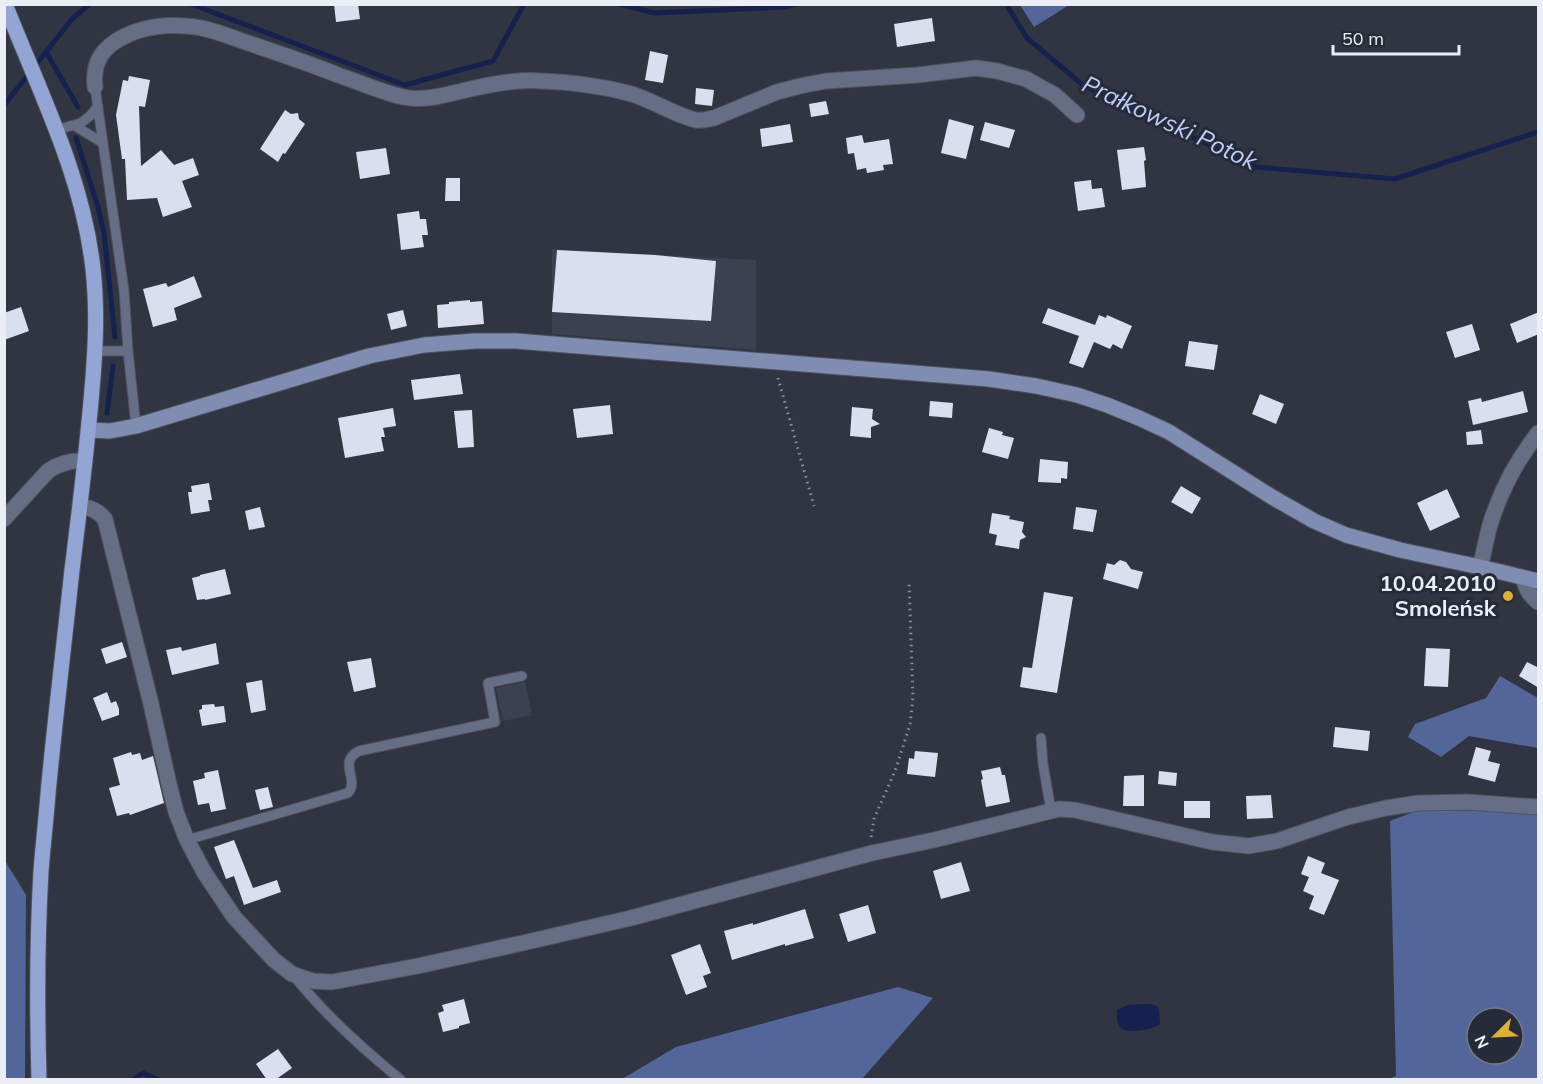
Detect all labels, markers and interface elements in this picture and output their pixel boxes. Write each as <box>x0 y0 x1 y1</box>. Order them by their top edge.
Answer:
scale bar <box>1333 18 1459 56</box>
text: 50 m <box>1342 27 1384 50</box>
water label: Prałkowski Potok <box>1078 68 1263 176</box>
place label: 10.04.2010 Smoleńsk <box>1379 569 1497 622</box>
marker: 10.04.2010 Smoleńsk <box>1501 589 1515 603</box>
north arrow <box>1465 1006 1525 1066</box>
text: N <box>1470 1033 1493 1052</box>

